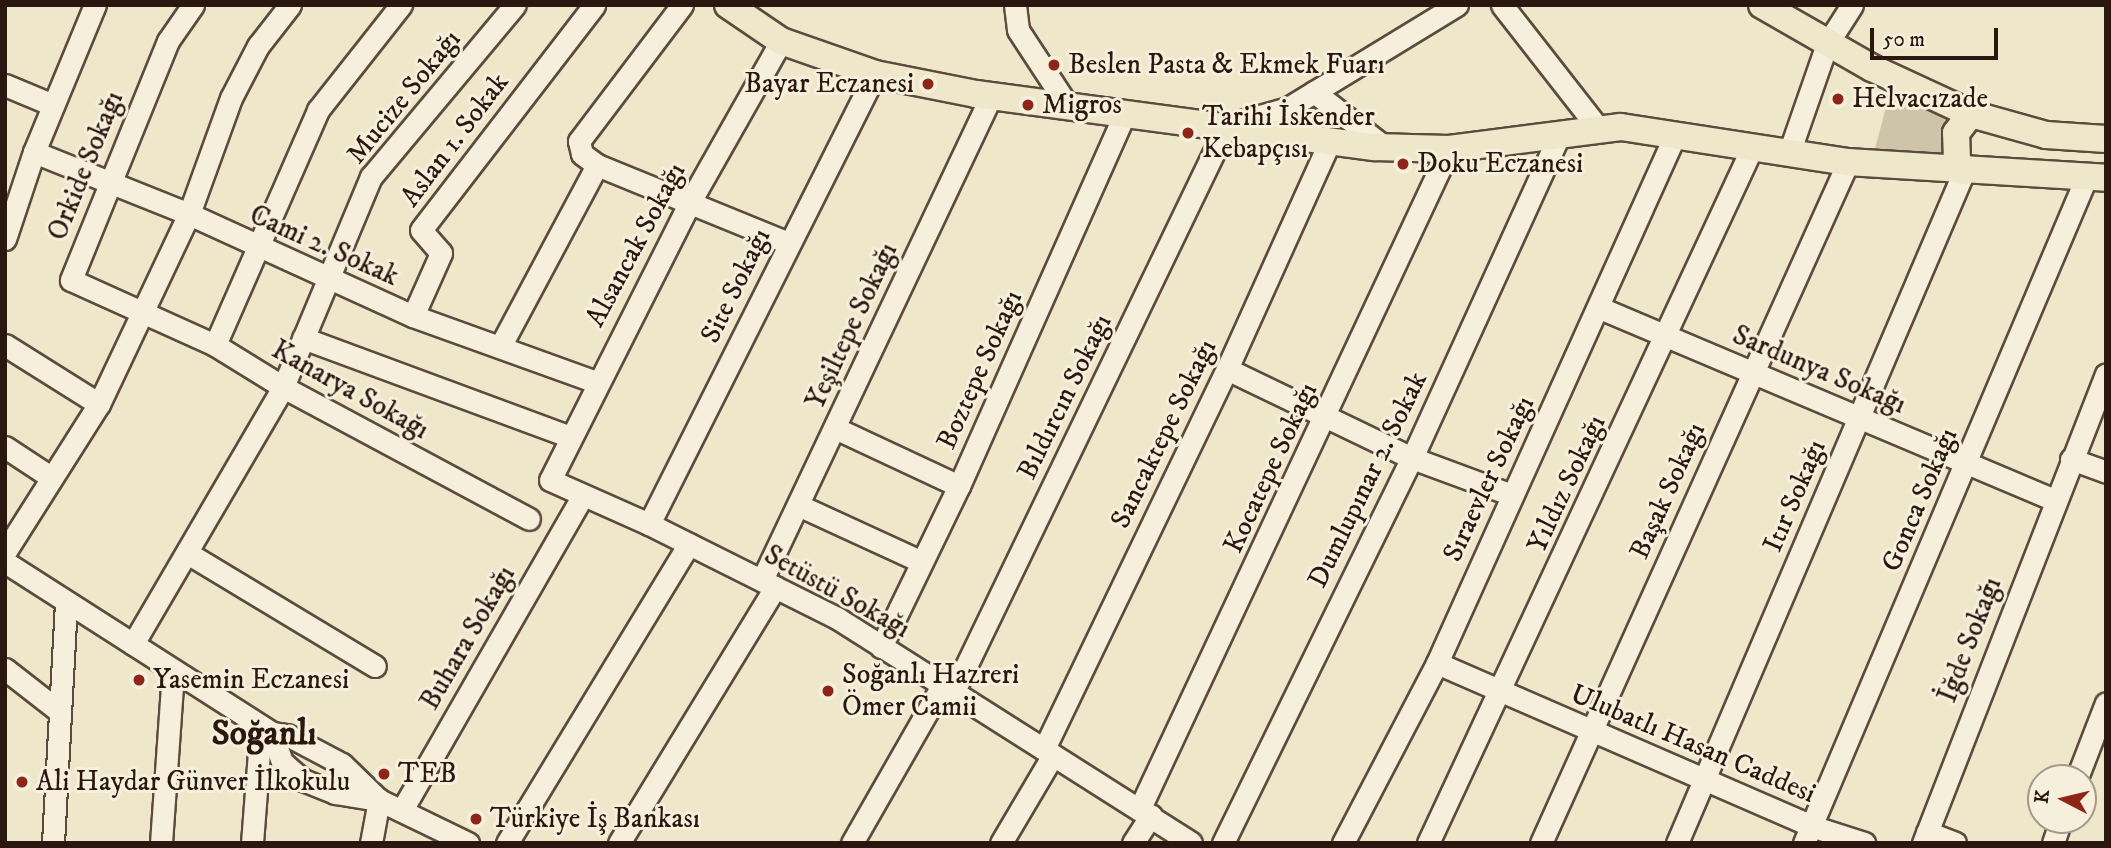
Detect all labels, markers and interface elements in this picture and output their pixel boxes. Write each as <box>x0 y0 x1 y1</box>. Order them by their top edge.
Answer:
scale bar <box>1873 14 2001 58</box>
street label: Mucize Sokağı <box>340 23 468 171</box>
text: 50 m <box>1883 27 1925 53</box>
place label: Beslen Pasta & Ekmek Fuarı <box>1068 48 1385 82</box>
marker: Beslen Pasta & Ekmek Fuarı <box>1046 57 1062 73</box>
street label: Aslan 1. Sokak <box>394 66 516 214</box>
place label: Bayar Eczanesi <box>744 67 914 101</box>
marker: Bayar Eczanesi <box>920 76 936 92</box>
place label: Helvacızade <box>1852 82 1988 116</box>
street label: Orkide Sokağı <box>41 87 131 245</box>
place label: Migros <box>1042 88 1122 122</box>
marker: Helvacızade <box>1830 91 1846 107</box>
marker: Migros <box>1020 97 1036 113</box>
place label: Tarihi İskender Kebapçısı <box>1202 100 1375 166</box>
marker: Tarihi İskender Kebapçısı <box>1180 125 1196 141</box>
place label: Doku Eczanesi <box>1417 147 1583 181</box>
marker: Doku Eczanesi <box>1395 156 1411 172</box>
street label: Alsancak Sokağı <box>579 157 693 333</box>
street label: Cami 2. Sokak <box>244 198 404 294</box>
street label: Site Sokağı <box>694 223 778 349</box>
street label: Yeşiltepe Sokağı <box>799 238 905 414</box>
street label: Boztepe Sokağı <box>930 285 1030 455</box>
street label: Bıldırcın Sokağı <box>1011 309 1119 485</box>
street label: Sardunya Sokağı <box>1727 318 1911 422</box>
street label: Kanarya Sokağı <box>266 333 434 447</box>
street label: Sancaktepe Sokağı <box>1104 334 1224 534</box>
street label: Dumlupınar 2. Sokak <box>1301 367 1435 593</box>
street label: Kocatepe Sokağı <box>1217 378 1325 558</box>
street label: Sıraevler Sokağı <box>1436 391 1542 567</box>
street label: Yıldız Sokağı <box>1521 410 1613 558</box>
street label: Başak Sokağı <box>1623 418 1713 564</box>
street label: Gonca Sokağı <box>1875 423 1965 577</box>
street label: Itır Sokağı <box>1756 435 1834 557</box>
street label: Setüstü Sokağı <box>758 538 916 646</box>
street label: Buhara Sokağı <box>413 560 523 716</box>
street label: İğde Sokağı <box>1931 573 2009 707</box>
place label: Soğanlı Hazreri Ömer Camii <box>842 658 1019 724</box>
place label: Yasemin Eczanesi <box>153 663 349 697</box>
marker: Yasemin Eczanesi <box>131 672 147 688</box>
street label: Ulubatlı Hasan Caddesi <box>1565 677 1821 811</box>
marker: Soğanlı Hazreri Ömer Camii <box>820 683 836 699</box>
district label: Soğanlı <box>211 713 317 755</box>
place label: TEB <box>398 757 457 791</box>
north arrow <box>2027 764 2097 834</box>
place label: Ali Haydar Günver İlkokulu <box>36 765 350 799</box>
marker: TEB <box>376 766 392 782</box>
marker: Ali Haydar Günver İlkokulu <box>14 774 30 790</box>
text: K <box>2030 789 2055 805</box>
place label: Türkiye İş Bankası <box>490 802 700 836</box>
marker: Türkiye İş Bankası <box>468 811 484 827</box>

